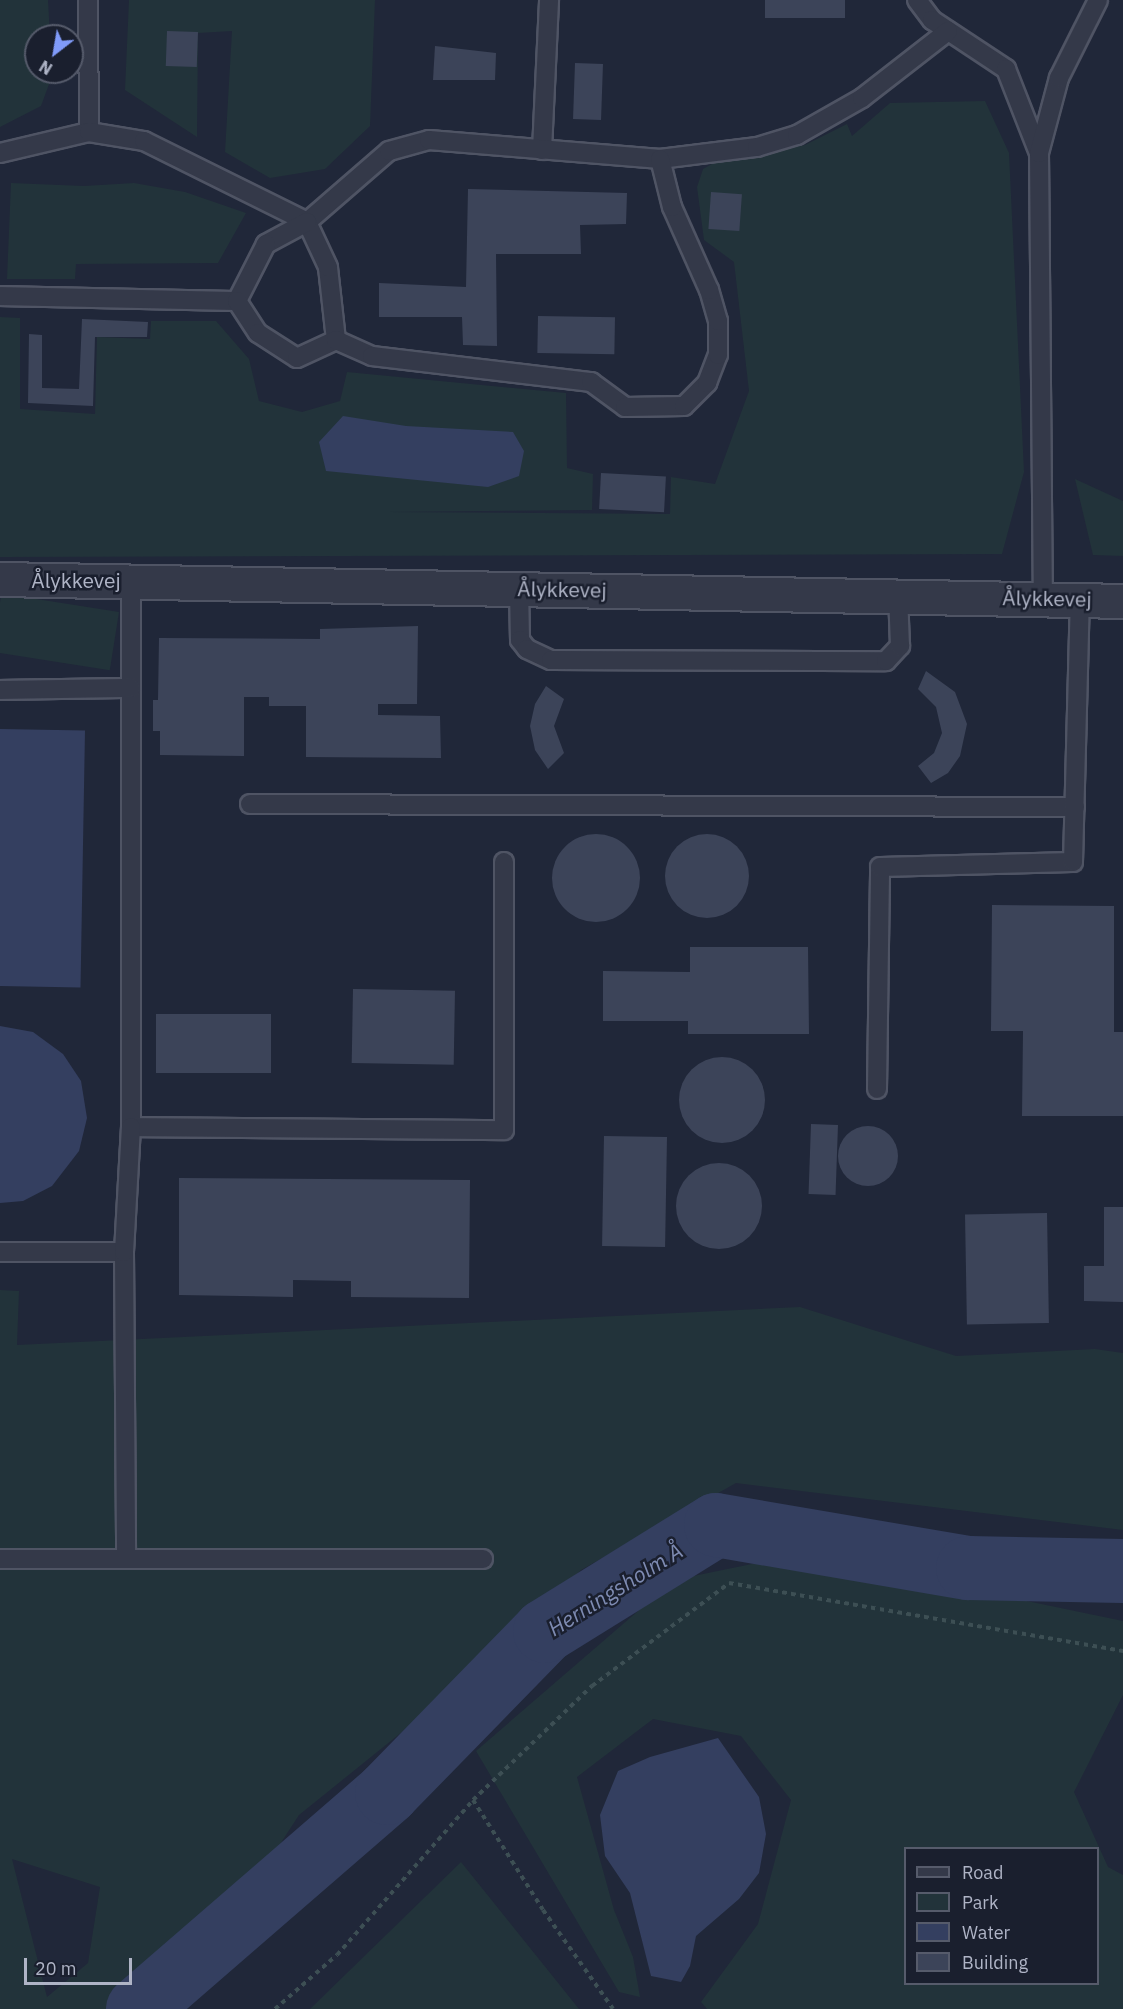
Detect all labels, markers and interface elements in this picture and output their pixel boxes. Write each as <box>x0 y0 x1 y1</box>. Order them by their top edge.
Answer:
north arrow <box>24 24 84 84</box>
text: N <box>36 56 56 79</box>
street label: Ålykkevej <box>31 567 121 593</box>
street label: Ålykkevej <box>517 576 607 602</box>
street label: Ålykkevej <box>1002 585 1092 611</box>
water label: Herningsholm Å <box>543 1537 687 1641</box>
legend <box>904 1847 1099 1985</box>
text: Road <box>962 1861 1003 1884</box>
text: Park <box>962 1891 998 1914</box>
text: Water <box>962 1921 1010 1944</box>
scale bar <box>27 1946 135 1984</box>
text: Building <box>962 1951 1028 1974</box>
text: 20 m <box>35 1957 77 1980</box>

